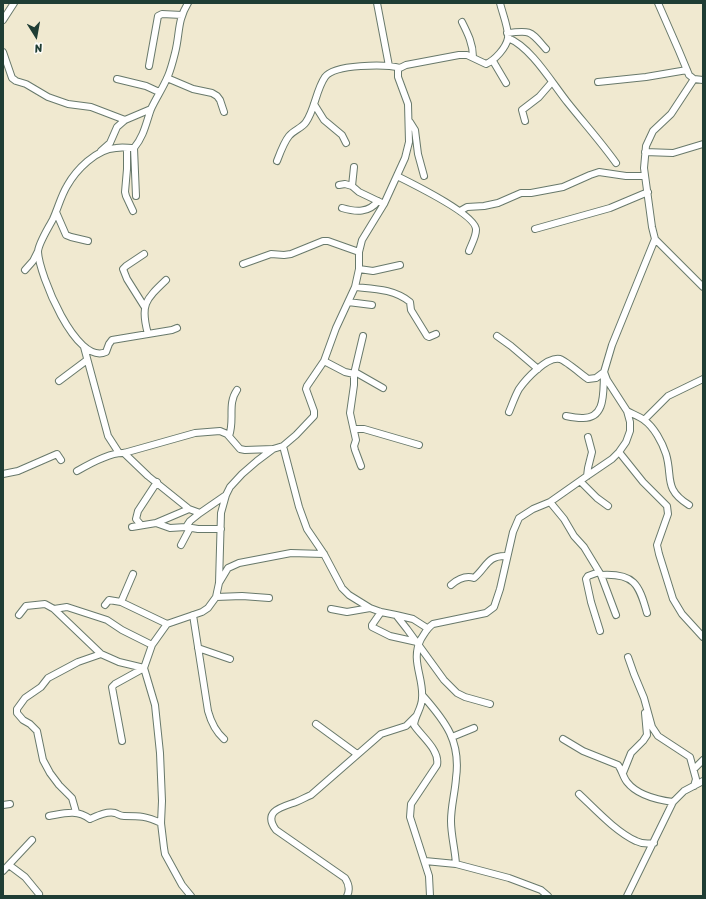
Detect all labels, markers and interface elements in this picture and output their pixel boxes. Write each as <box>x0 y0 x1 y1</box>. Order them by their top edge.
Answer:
north arrow <box>16 16 56 56</box>
text: N <box>33 38 44 58</box>

